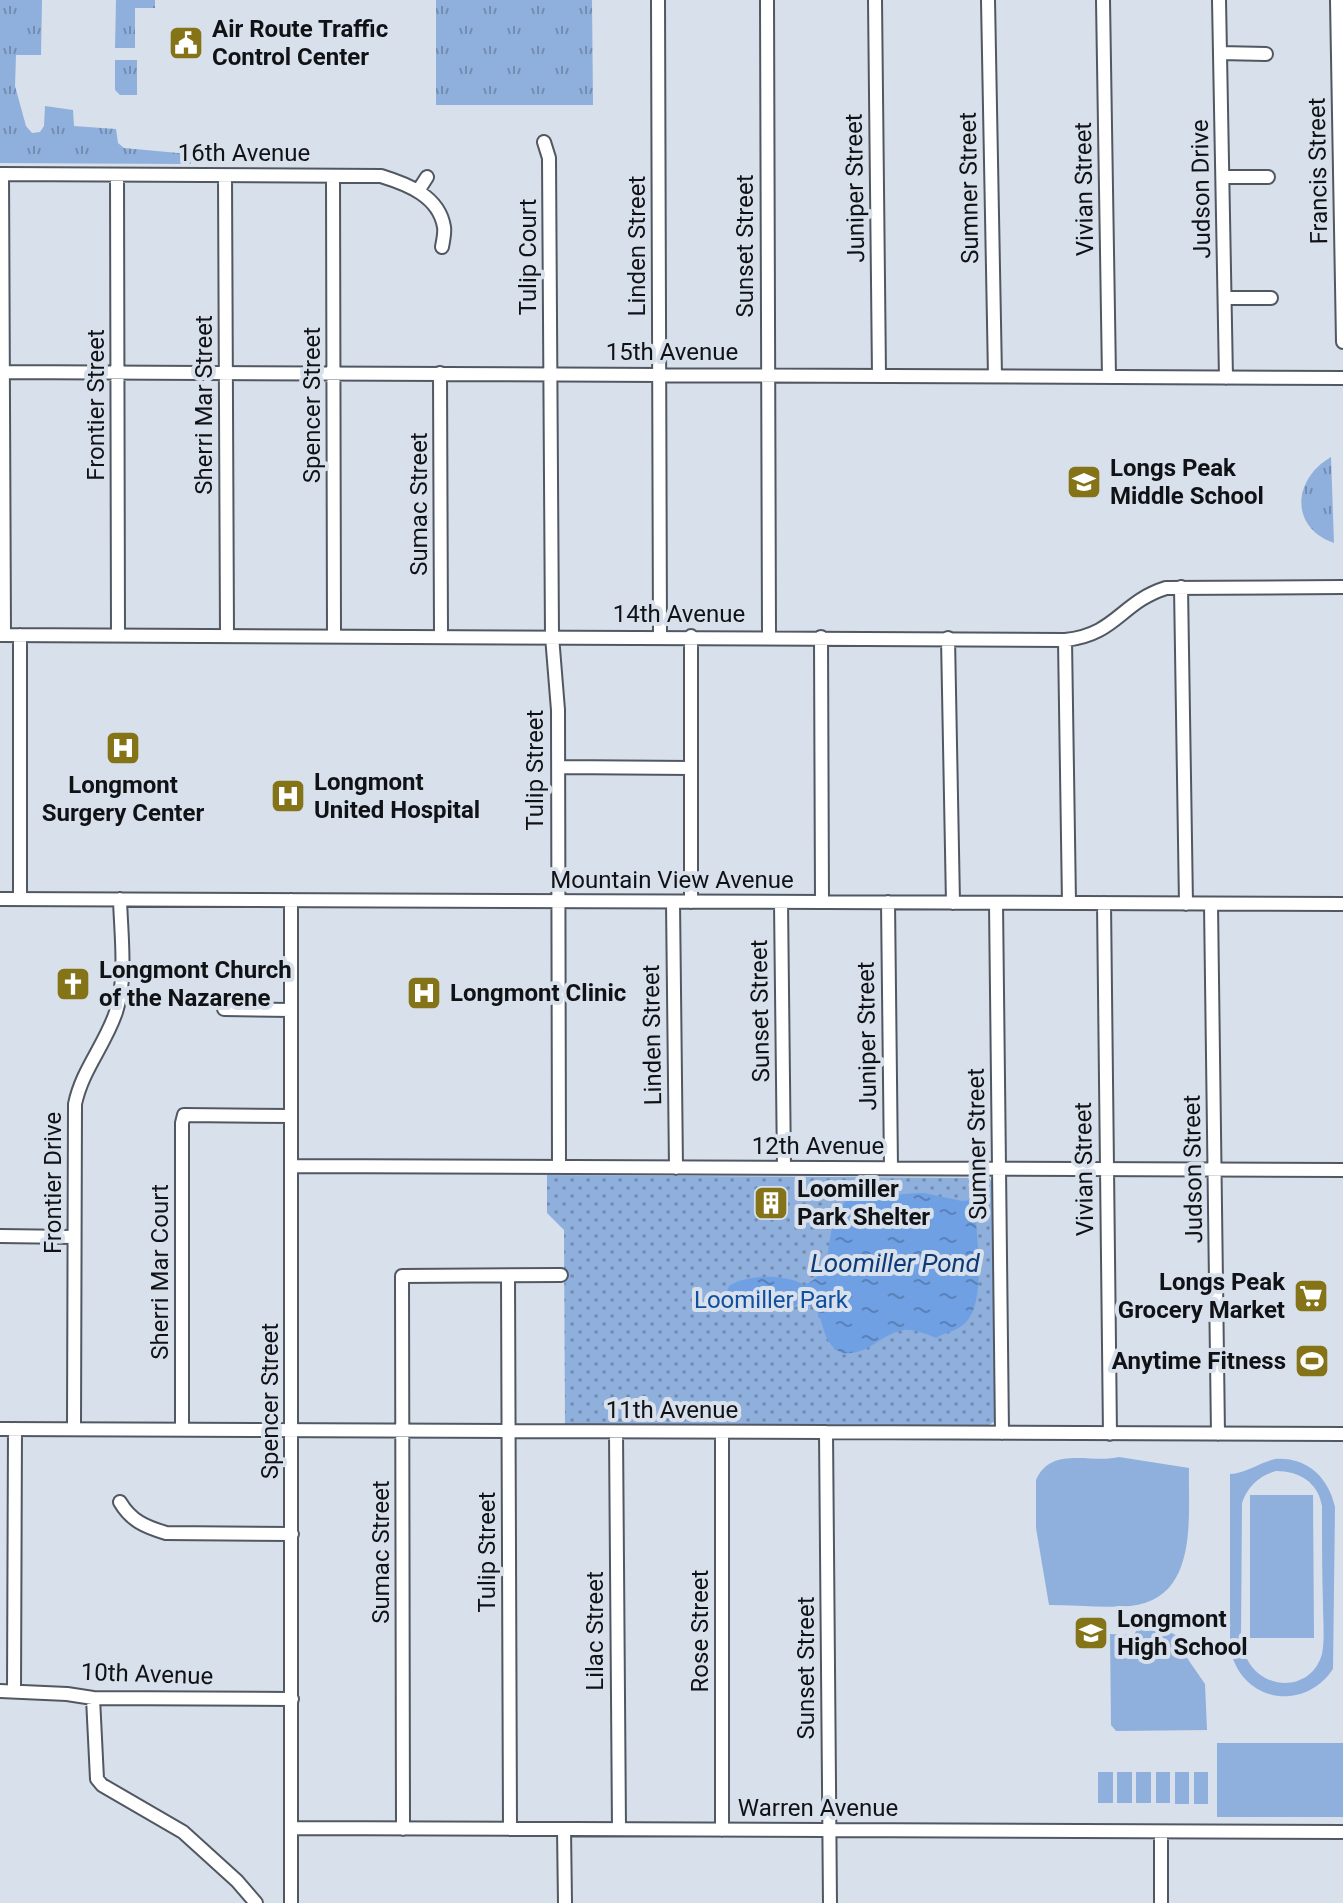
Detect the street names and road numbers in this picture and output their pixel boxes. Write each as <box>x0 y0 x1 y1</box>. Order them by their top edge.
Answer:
street label: Francis Street <box>1303 97 1333 245</box>
street label: Sumner Street <box>954 112 984 264</box>
street label: Juniper Street <box>840 113 870 263</box>
street label: Judson Drive <box>1186 119 1216 259</box>
street label: Vivian Street <box>1069 122 1099 256</box>
street label: 16th Avenue <box>178 139 310 167</box>
street label: Sunset Street <box>731 174 759 317</box>
street label: Linden Street <box>623 175 651 316</box>
street label: Tulip Court <box>514 199 542 315</box>
street label: Sherri Mar Street <box>190 315 218 495</box>
street label: Spencer Street <box>298 327 326 483</box>
street label: Frontier Street <box>82 329 110 481</box>
street label: 15th Avenue <box>606 338 738 366</box>
street label: Sumac Street <box>405 432 433 576</box>
street label: 14th Avenue <box>613 600 745 628</box>
street label: Tulip Street <box>521 709 549 830</box>
street label: Mountain View Avenue <box>550 866 794 894</box>
street label: Sunset Street <box>745 939 775 1083</box>
street label: Juniper Street <box>852 961 882 1111</box>
street label: Linden Street <box>637 964 667 1106</box>
street label: Sumner Street <box>962 1068 992 1220</box>
street label: Judson Street <box>1178 1094 1208 1244</box>
street label: Vivian Street <box>1069 1102 1099 1236</box>
street label: Frontier Drive <box>39 1112 67 1254</box>
street label: 12th Avenue <box>752 1132 884 1160</box>
street label: Sherri Mar Court <box>146 1184 174 1360</box>
street label: Spencer Street <box>256 1323 284 1479</box>
street label: 11th Avenue <box>606 1396 738 1424</box>
street label: Sumac Street <box>367 1480 395 1624</box>
street label: Tulip Street <box>473 1491 501 1612</box>
street label: Rose Street <box>686 1569 714 1692</box>
street label: Lilac Street <box>581 1571 609 1691</box>
street label: Sunset Street <box>792 1596 820 1739</box>
street label: 10th Avenue <box>80 1658 214 1690</box>
street label: Warren Avenue <box>738 1794 898 1822</box>

